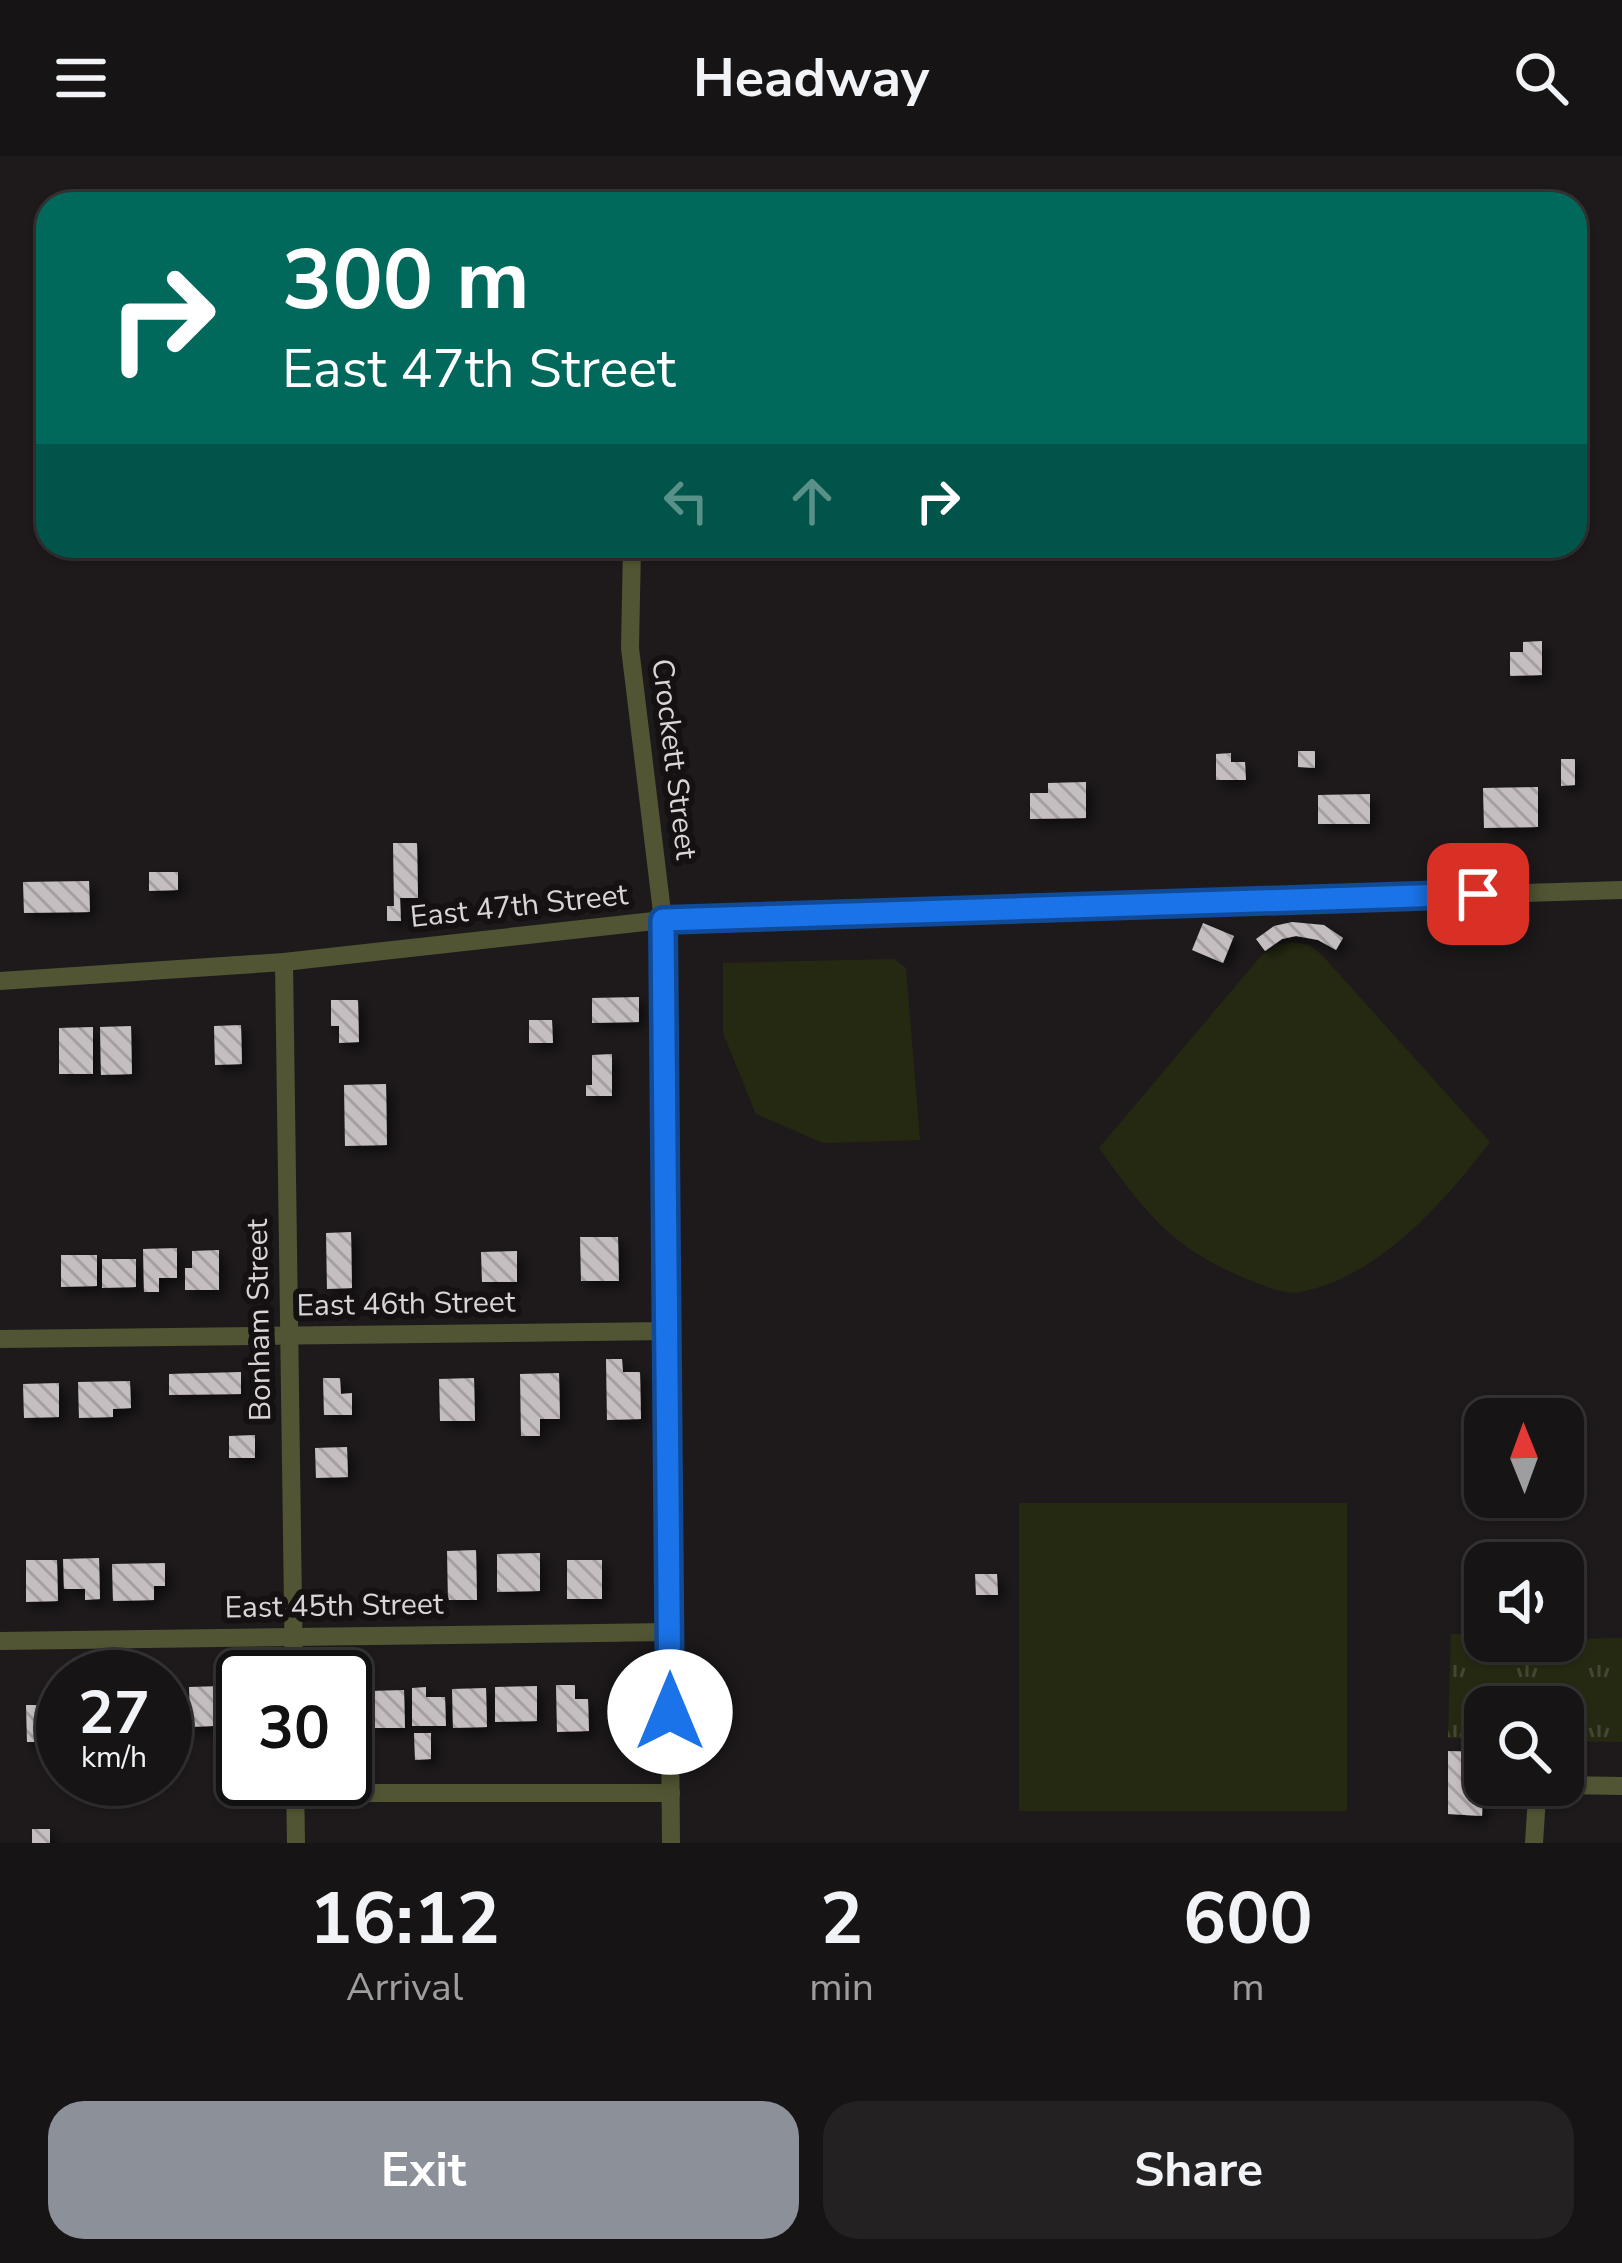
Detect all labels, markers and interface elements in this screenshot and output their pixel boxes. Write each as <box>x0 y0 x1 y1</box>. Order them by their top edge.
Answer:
text: Headway <box>693 41 929 115</box>
icon: menu <box>48 45 114 111</box>
icon: search <box>1508 45 1574 111</box>
text: 300 m <box>282 223 530 338</box>
icon: right <box>84 240 240 396</box>
text: East 47th Street <box>282 332 676 406</box>
icon: left <box>653 468 719 534</box>
icon: ahead <box>779 468 845 534</box>
icon: right <box>905 468 971 534</box>
street label: Crockett Street <box>641 656 707 862</box>
pin <box>1427 843 1529 945</box>
icon: arrive <box>1445 861 1511 927</box>
street label: East 47th Street <box>408 874 630 938</box>
street label: Bonham Street <box>237 1218 281 1421</box>
street label: East 46th Street <box>296 1282 516 1326</box>
north arrow <box>1464 1398 1584 1518</box>
map controls <box>1464 1398 1584 1806</box>
button: sound <box>1464 1542 1584 1662</box>
street label: East 45th Street <box>224 1584 444 1628</box>
position arrow <box>607 1649 733 1775</box>
speed limit sign: 30 <box>216 1650 372 1806</box>
text: 27 <box>78 1672 150 1754</box>
button: search <box>1464 1686 1584 1806</box>
text: km/h <box>81 1737 147 1778</box>
text: 16:12 <box>309 1870 500 1968</box>
text: 2 <box>820 1870 863 1968</box>
text: 600 <box>1183 1870 1313 1968</box>
text: Arrival <box>346 1961 463 2014</box>
text: min <box>809 1961 874 2014</box>
text: m <box>1231 1961 1265 2014</box>
button: Exit <box>48 2101 799 2239</box>
button: Share <box>823 2101 1574 2239</box>

